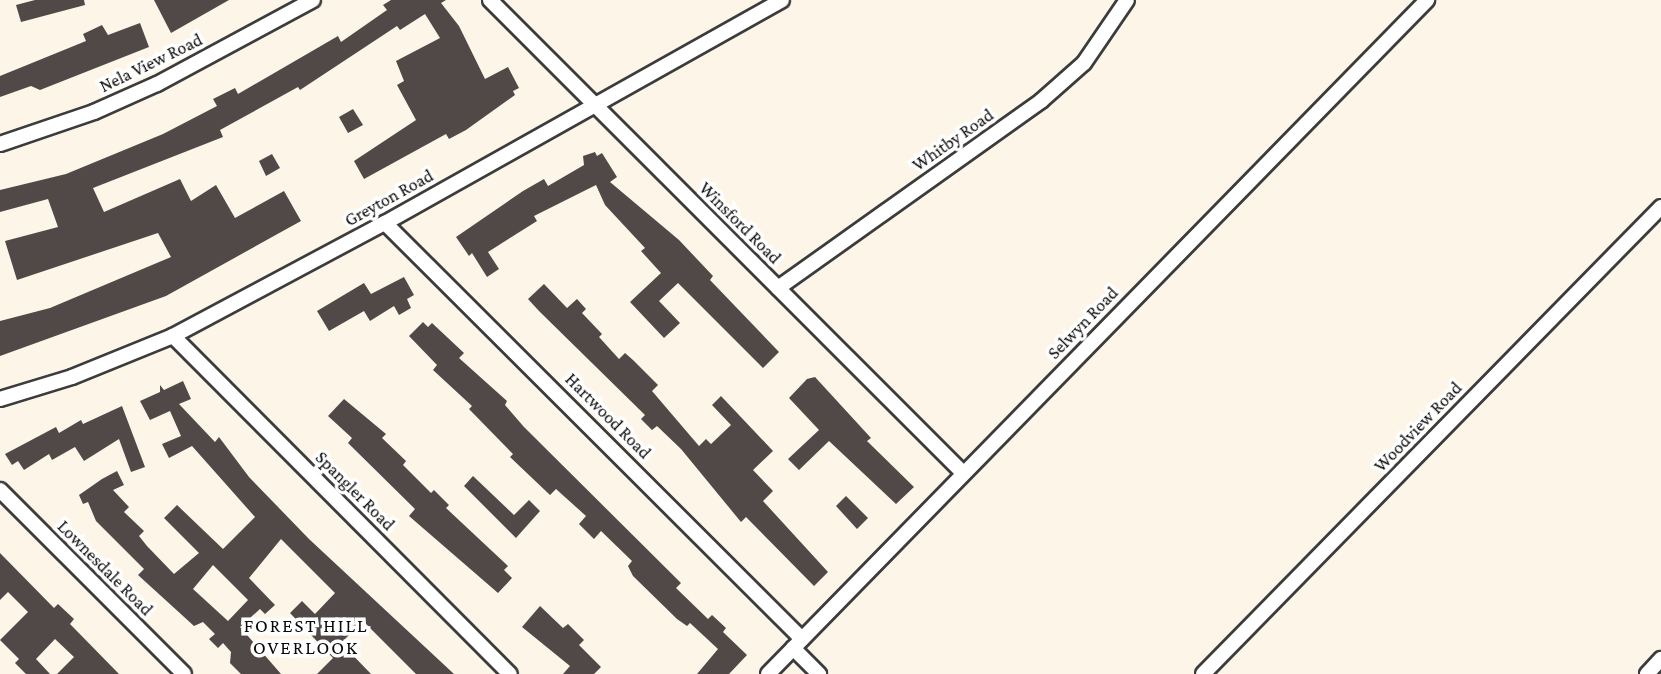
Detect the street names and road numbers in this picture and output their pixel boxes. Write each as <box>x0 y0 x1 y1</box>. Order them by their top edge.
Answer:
street label: Nela View Road <box>96 29 206 97</box>
street label: Whitby Road <box>908 104 998 176</box>
street label: Greyton Road <box>341 165 437 231</box>
street label: Winsford Road <box>694 177 786 269</box>
street label: Selwyn Road <box>1043 282 1123 364</box>
street label: Hartwood Road <box>561 369 655 463</box>
street label: Woodview Road <box>1370 377 1466 477</box>
street label: Spangler Road <box>311 447 399 535</box>
street label: Lownesdale Road <box>53 516 157 620</box>

